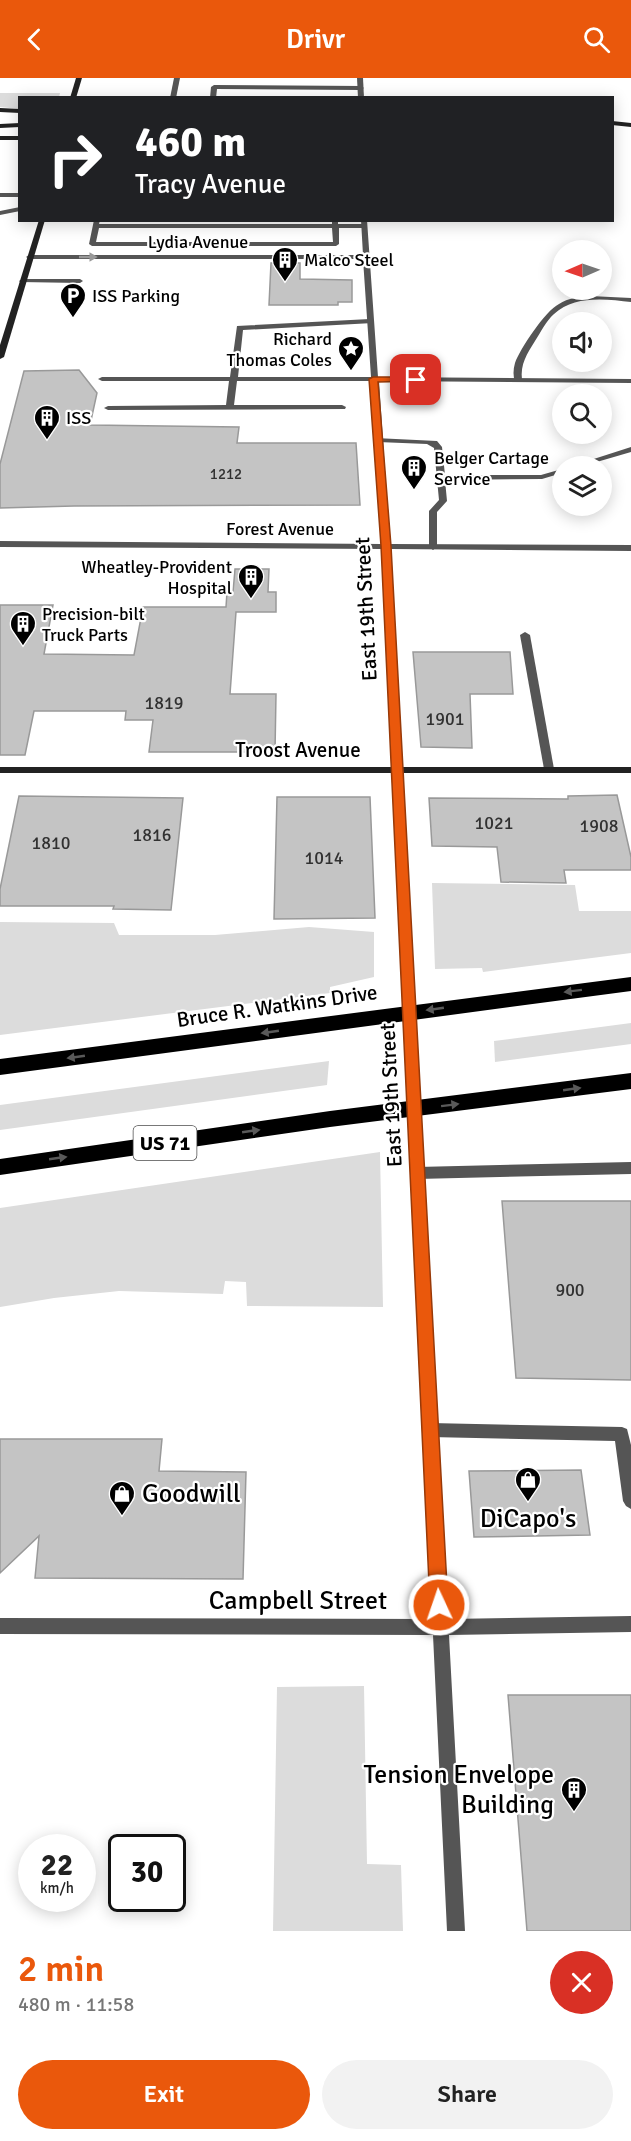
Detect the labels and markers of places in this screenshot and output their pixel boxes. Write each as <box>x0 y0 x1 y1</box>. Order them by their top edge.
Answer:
building icon: Malco Steel <box>270 245 300 283</box>
place label: Malco Steel <box>304 249 394 271</box>
parking icon: ISS Parking <box>58 281 88 319</box>
place label: ISS Parking <box>92 285 180 307</box>
place label: Richard Thomas Coles <box>227 328 332 371</box>
place icon: Richard Thomas Coles <box>336 334 366 372</box>
pin <box>390 354 441 405</box>
building icon: ISS <box>32 403 62 441</box>
place label: ISS <box>66 407 91 429</box>
place label: Belger Cartage Service <box>434 447 549 490</box>
building icon: Belger Cartage Service <box>399 453 429 491</box>
place label: Wheatley-Provident Hospital <box>81 556 232 599</box>
building icon: Wheatley-Provident Hospital <box>236 562 266 600</box>
place label: Precision-bilt Truck Parts <box>42 603 145 646</box>
building icon: Precision-bilt Truck Parts <box>8 609 38 647</box>
shop icon: DiCapo's <box>513 1465 543 1503</box>
place label: Goodwill <box>142 1478 241 1510</box>
shop icon: Goodwill <box>107 1479 137 1517</box>
place label: DiCapo's <box>480 1503 576 1535</box>
place label: Tension Envelope Building <box>364 1759 554 1821</box>
building icon: Tension Envelope Building <box>559 1775 589 1813</box>

